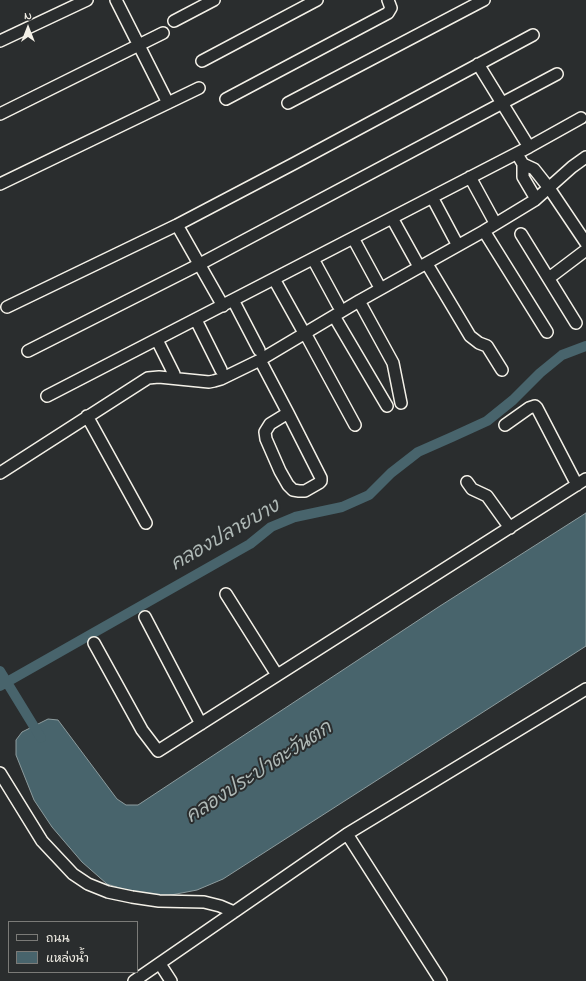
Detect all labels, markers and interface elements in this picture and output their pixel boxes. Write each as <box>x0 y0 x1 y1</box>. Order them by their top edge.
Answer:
north arrow <box>8 8 48 48</box>
text: N <box>24 8 32 24</box>
water label: คลองปลายบาง <box>167 497 285 577</box>
water label: คลองประปาตะวันตก <box>183 718 337 830</box>
legend <box>8 921 138 973</box>
text: ถนน <box>46 930 70 948</box>
text: แหล่งน้ำ <box>46 950 89 968</box>

